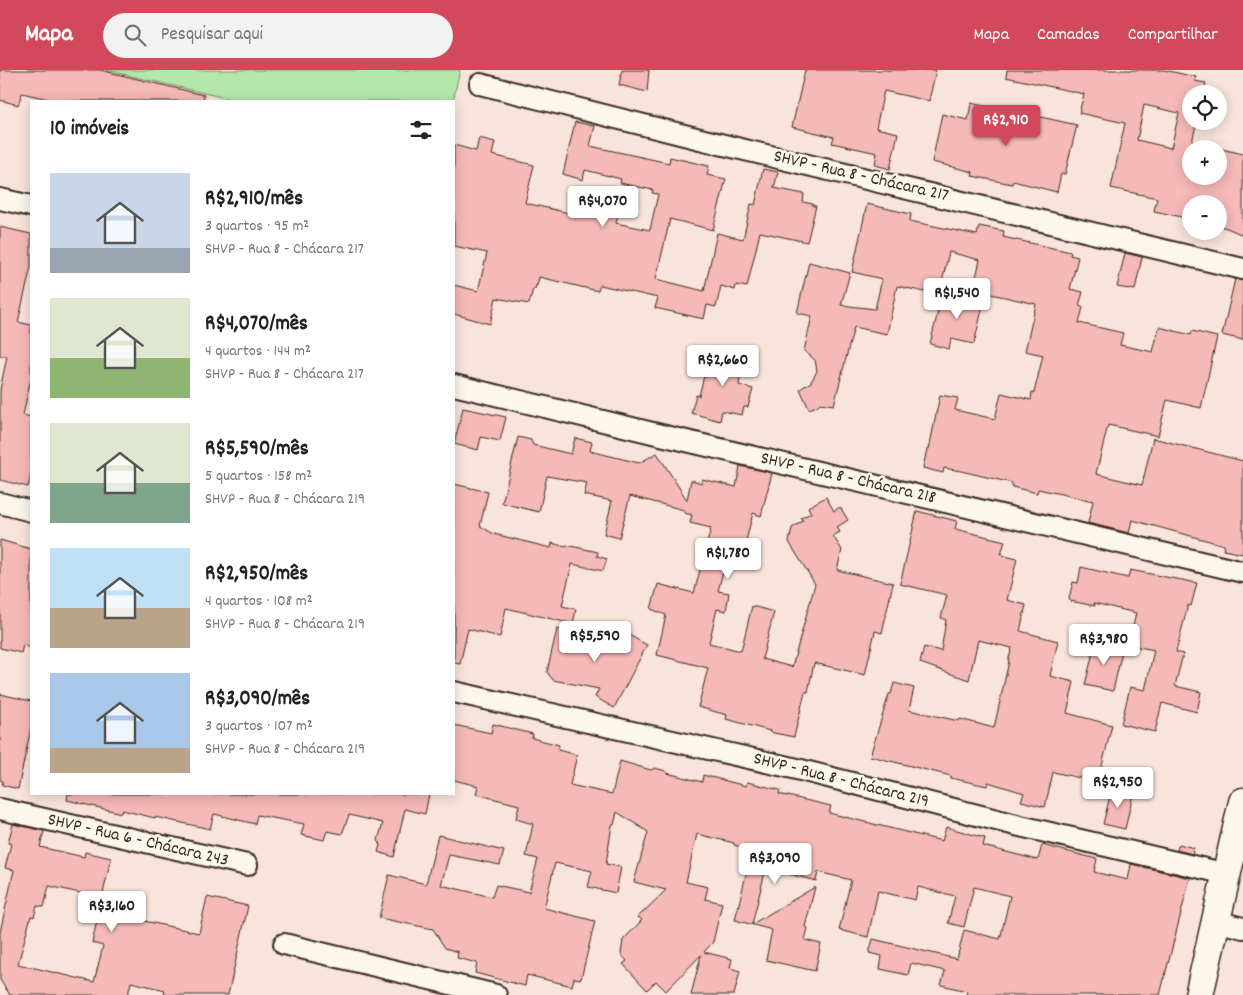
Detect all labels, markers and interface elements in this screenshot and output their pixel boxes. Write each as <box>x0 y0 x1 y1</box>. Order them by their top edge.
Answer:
search box <box>103 13 453 58</box>
text: Mapa <box>25 18 73 52</box>
icon: search <box>121 21 149 49</box>
text: Pesquisar aqui <box>161 22 263 49</box>
text: Mapa <box>973 23 1009 48</box>
text: Camadas <box>1037 23 1100 48</box>
text: Compartilhar <box>1128 23 1218 48</box>
map controls <box>1182 85 1227 240</box>
button: locate <box>1182 85 1227 130</box>
pin: R$2,910 <box>960 104 1052 147</box>
text: R$2,910 <box>983 109 1029 132</box>
text: 10 imóveis <box>50 115 129 145</box>
icon: filters <box>407 116 435 144</box>
button: + <box>1182 140 1227 185</box>
street label: SHVP - Rua 8 - Chácara 217 <box>771 145 951 209</box>
text: R$2,910/mês <box>205 185 303 215</box>
pin: R$4,070 <box>557 186 649 228</box>
text: R$4,070 <box>578 190 628 213</box>
icon: home <box>90 193 150 253</box>
button: − <box>1182 195 1227 240</box>
text: 3 quartos · 95 m² <box>205 215 309 238</box>
text: SHVP - Rua 8 - Chácara 217 <box>205 238 364 261</box>
pin: R$1,540 <box>911 278 1003 320</box>
text: R$1,540 <box>934 282 980 305</box>
text: R$4,070/mês <box>205 310 308 340</box>
icon: home <box>90 318 150 378</box>
text: 4 quartos · 144 m² <box>205 340 311 363</box>
pin: R$2,660 <box>677 344 769 387</box>
text: R$2,660 <box>698 349 748 372</box>
text: SHVP - Rua 8 - Chácara 217 <box>205 363 364 386</box>
text: R$5,590/mês <box>205 435 309 465</box>
icon: home <box>90 443 150 503</box>
street label: SHVP - Rua 8 - Chácara 218 <box>758 447 938 511</box>
text: 5 quartos · 158 m² <box>205 465 312 488</box>
text: SHVP - Rua 8 - Chácara 219 <box>205 488 365 511</box>
pin: R$1,780 <box>682 538 774 580</box>
text: R$1,780 <box>706 542 750 565</box>
text: R$2,950/mês <box>205 560 308 590</box>
icon: home <box>90 568 150 628</box>
text: 4 quartos · 108 m² <box>205 590 313 613</box>
text: SHVP - Rua 8 - Chácara 219 <box>205 613 365 636</box>
pin: R$5,590 <box>549 620 641 663</box>
pin: R$3,980 <box>1058 624 1150 666</box>
text: R$5,590 <box>570 625 620 648</box>
text: R$3,980 <box>1080 628 1128 651</box>
text: R$3,090/mês <box>205 685 310 715</box>
icon: home <box>90 693 150 753</box>
text: 3 quartos · 107 m² <box>205 715 313 738</box>
text: SHVP - Rua 8 - Chácara 219 <box>205 738 365 761</box>
street label: SHVP - Rua 8 - Chácara 219 <box>751 747 931 815</box>
pin: R$2,950 <box>1072 766 1164 809</box>
text: R$2,950 <box>1093 771 1143 794</box>
street label: SHVP - Rua 6 - Chácara 243 <box>45 808 231 874</box>
pin: R$3,090 <box>729 842 821 885</box>
text: R$3,090 <box>750 847 800 870</box>
pin: R$3,160 <box>66 890 158 933</box>
text: R$3,160 <box>89 895 135 918</box>

